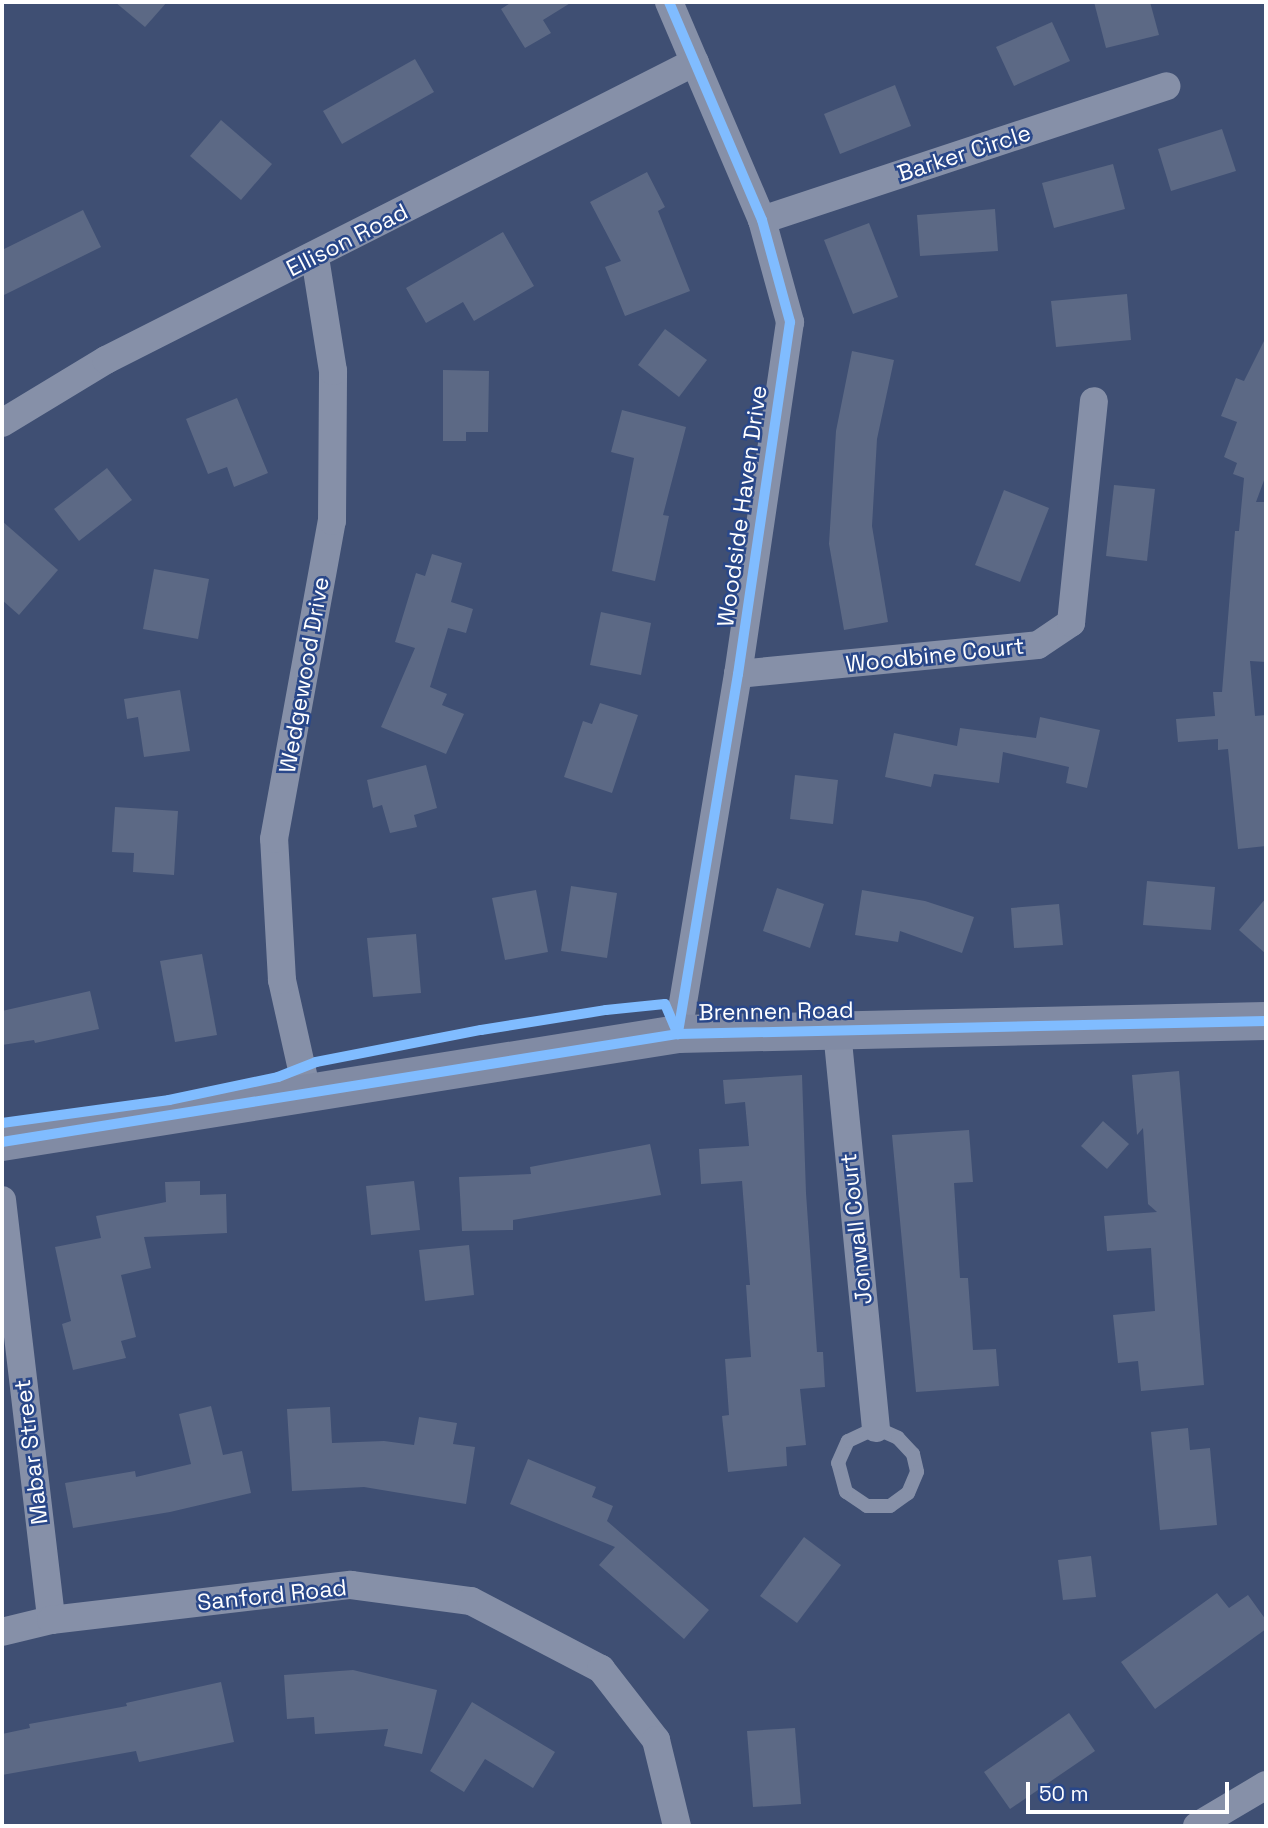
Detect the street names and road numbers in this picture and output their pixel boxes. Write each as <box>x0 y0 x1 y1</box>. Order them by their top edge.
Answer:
street label: Barker Circle <box>894 118 1034 188</box>
street label: Ellison Road <box>282 198 412 282</box>
street label: Woodside Haven Drive <box>711 384 773 628</box>
street label: Wedgewood Drive <box>273 575 335 775</box>
street label: Woodbine Court <box>844 632 1026 678</box>
street label: Brennen Road <box>698 996 854 1026</box>
street label: Jonwall Court <box>834 1152 878 1306</box>
street label: Mabar Street <box>8 1378 54 1526</box>
street label: Sanford Road <box>196 1573 348 1617</box>

